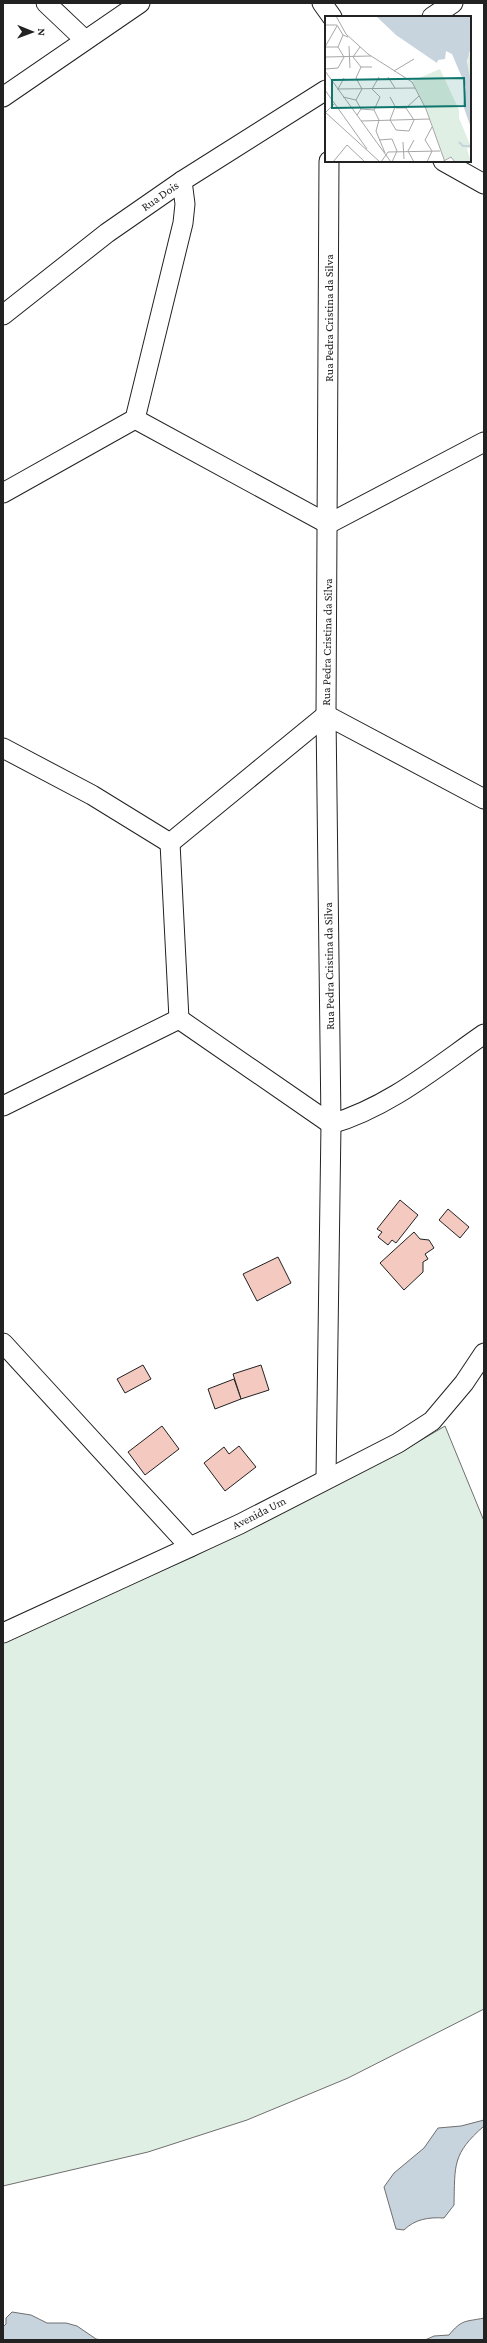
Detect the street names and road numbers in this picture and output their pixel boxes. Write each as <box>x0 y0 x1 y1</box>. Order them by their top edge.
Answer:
street label: Rua Dois <box>139 178 182 214</box>
street label: Rua Pedra Cristina da Silva <box>322 254 336 382</box>
street label: Rua Pedra Cristina da Silva <box>319 578 335 706</box>
street label: Rua Pedra Cristina da Silva <box>321 902 337 1030</box>
street label: Avenida Um <box>230 1493 289 1532</box>

